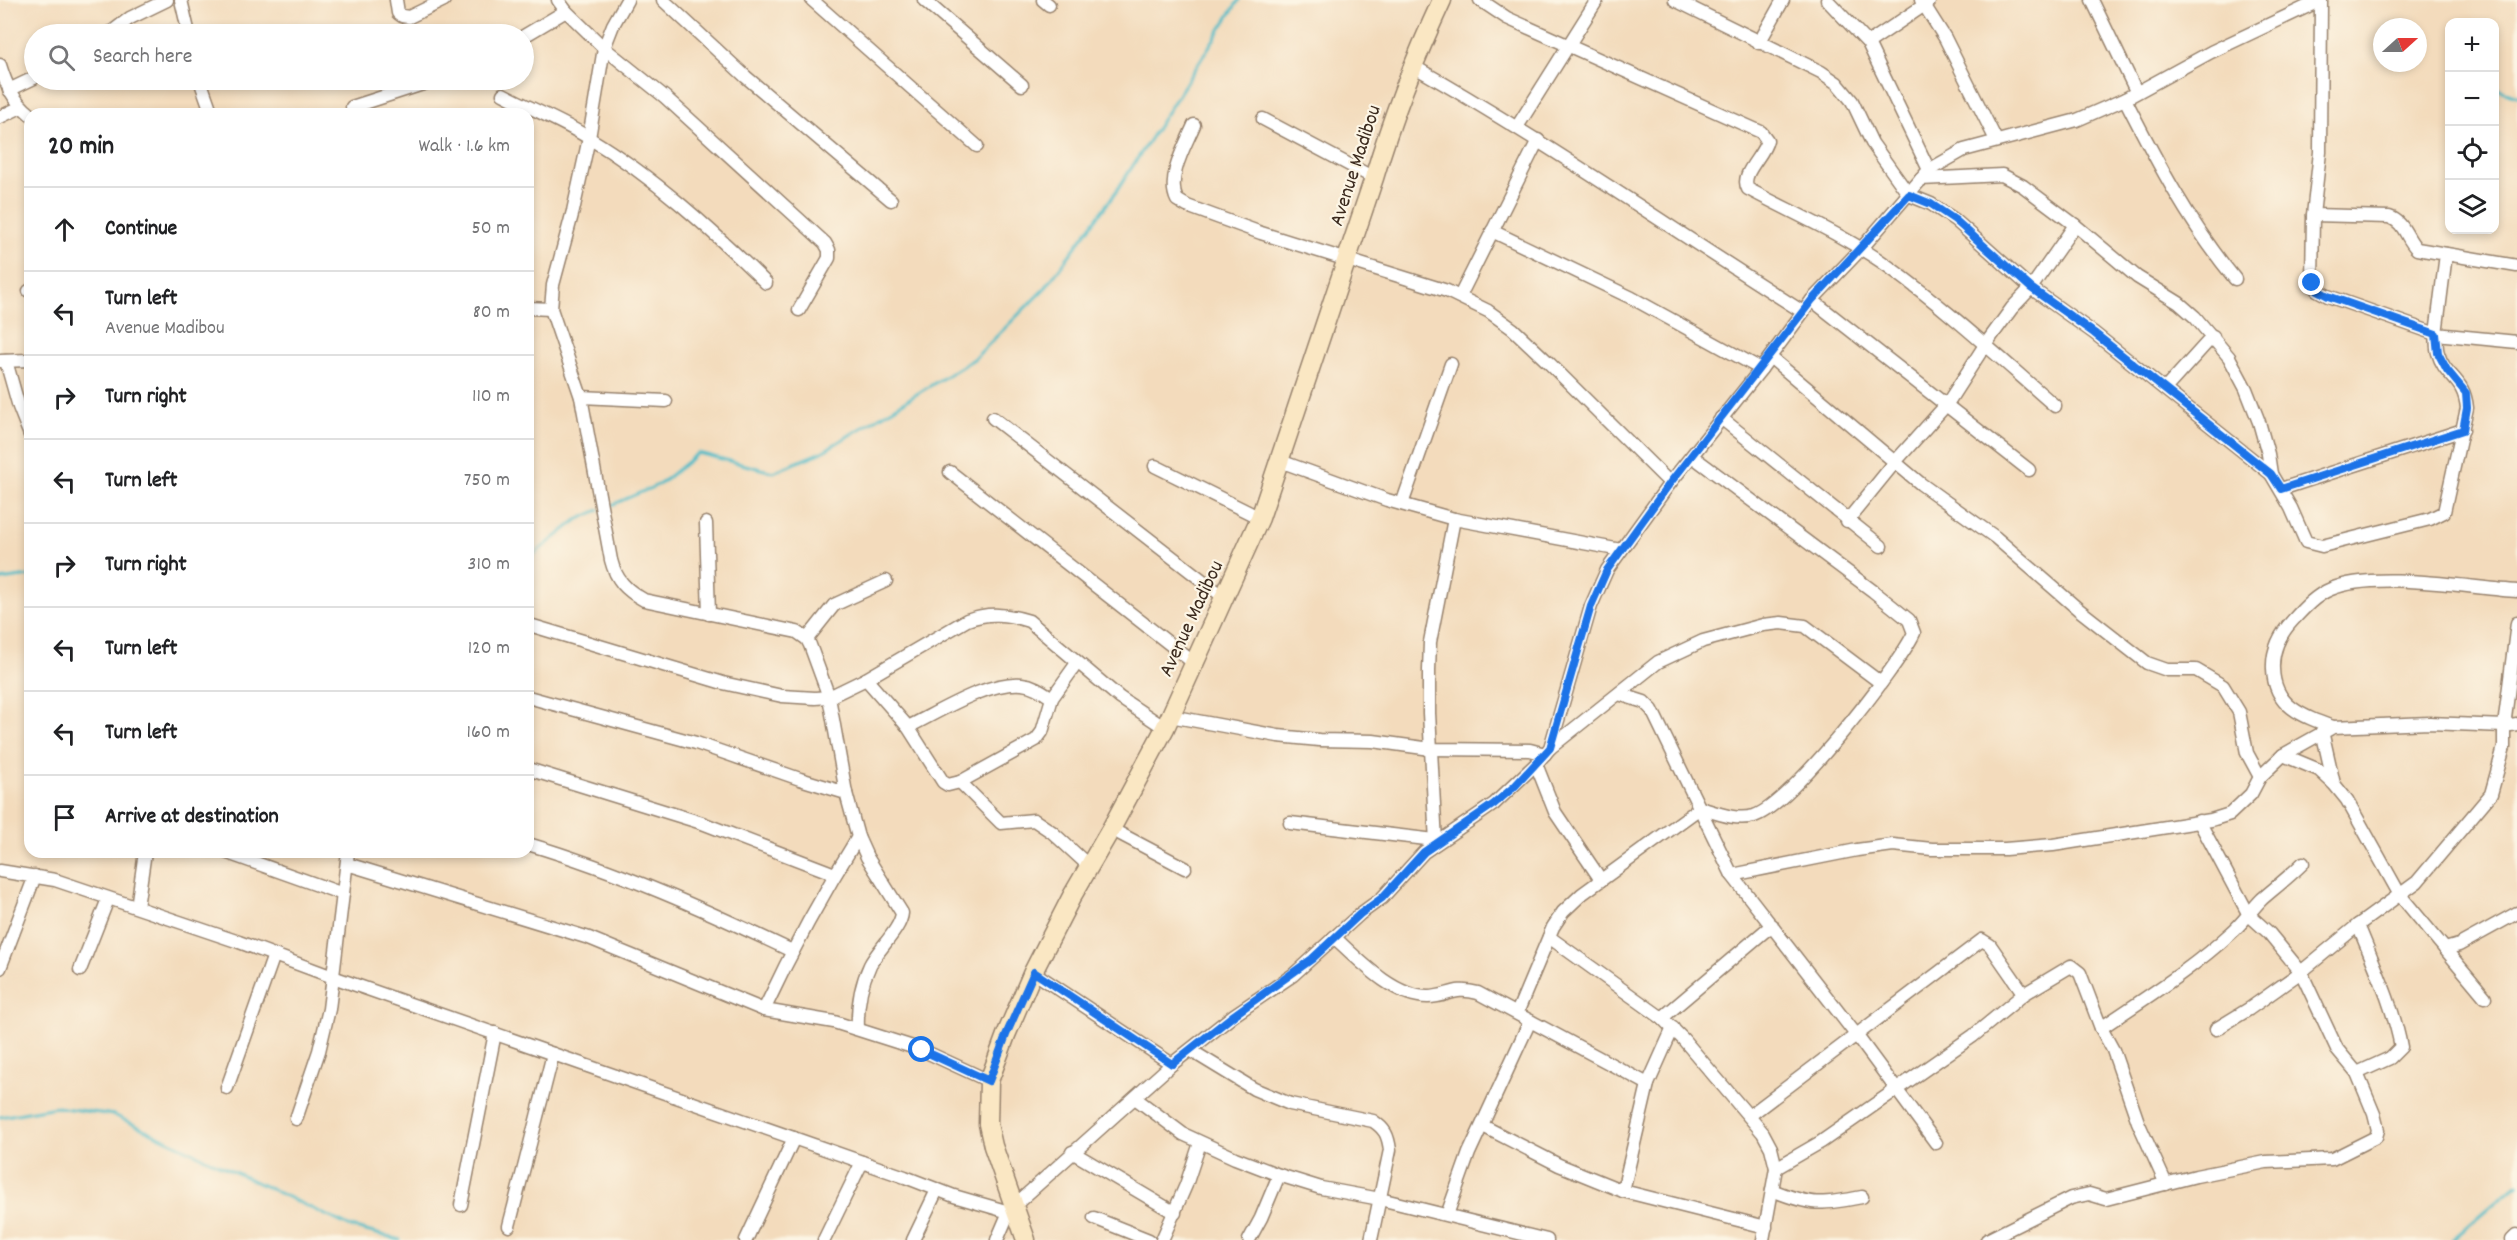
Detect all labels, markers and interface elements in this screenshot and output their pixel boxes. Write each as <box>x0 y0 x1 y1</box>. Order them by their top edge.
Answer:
north arrow <box>2373 18 2427 72</box>
map controls <box>2445 18 2499 234</box>
button: + <box>2445 18 2499 72</box>
search box <box>24 24 534 90</box>
icon: search <box>45 41 78 74</box>
text: Search here <box>93 42 192 73</box>
button: − <box>2445 72 2499 126</box>
street label: Avenue Madibou <box>1323 102 1391 230</box>
button: locate <box>2445 126 2499 180</box>
text: 20 min <box>48 129 114 166</box>
text: Walk · 1.6 km <box>418 133 510 161</box>
button: layers <box>2445 180 2499 234</box>
icon: ahead <box>48 213 81 246</box>
text: Continue <box>105 214 177 245</box>
text: 50 m <box>472 215 510 243</box>
route end <box>2298 269 2324 295</box>
text: Turn left <box>105 284 177 315</box>
icon: left <box>48 297 81 330</box>
text: 80 m <box>473 299 510 327</box>
text: Avenue Madibou <box>105 315 225 343</box>
icon: right <box>48 381 81 414</box>
text: Turn right <box>105 382 187 413</box>
text: 110 m <box>472 383 510 411</box>
icon: left <box>48 465 81 498</box>
text: Turn left <box>105 466 177 497</box>
text: 750 m <box>464 467 510 495</box>
icon: right <box>48 549 81 582</box>
text: Turn right <box>105 550 187 581</box>
text: 310 m <box>468 551 510 579</box>
street label: Avenue Madibou <box>1153 556 1233 683</box>
icon: left <box>48 633 81 666</box>
text: Turn left <box>105 634 177 665</box>
text: 120 m <box>468 635 510 663</box>
icon: left <box>48 717 81 750</box>
text: Turn left <box>105 718 177 749</box>
text: 160 m <box>467 719 510 747</box>
icon: arrive <box>48 801 81 834</box>
text: Arrive at destination <box>105 802 279 833</box>
route start <box>908 1036 934 1062</box>

